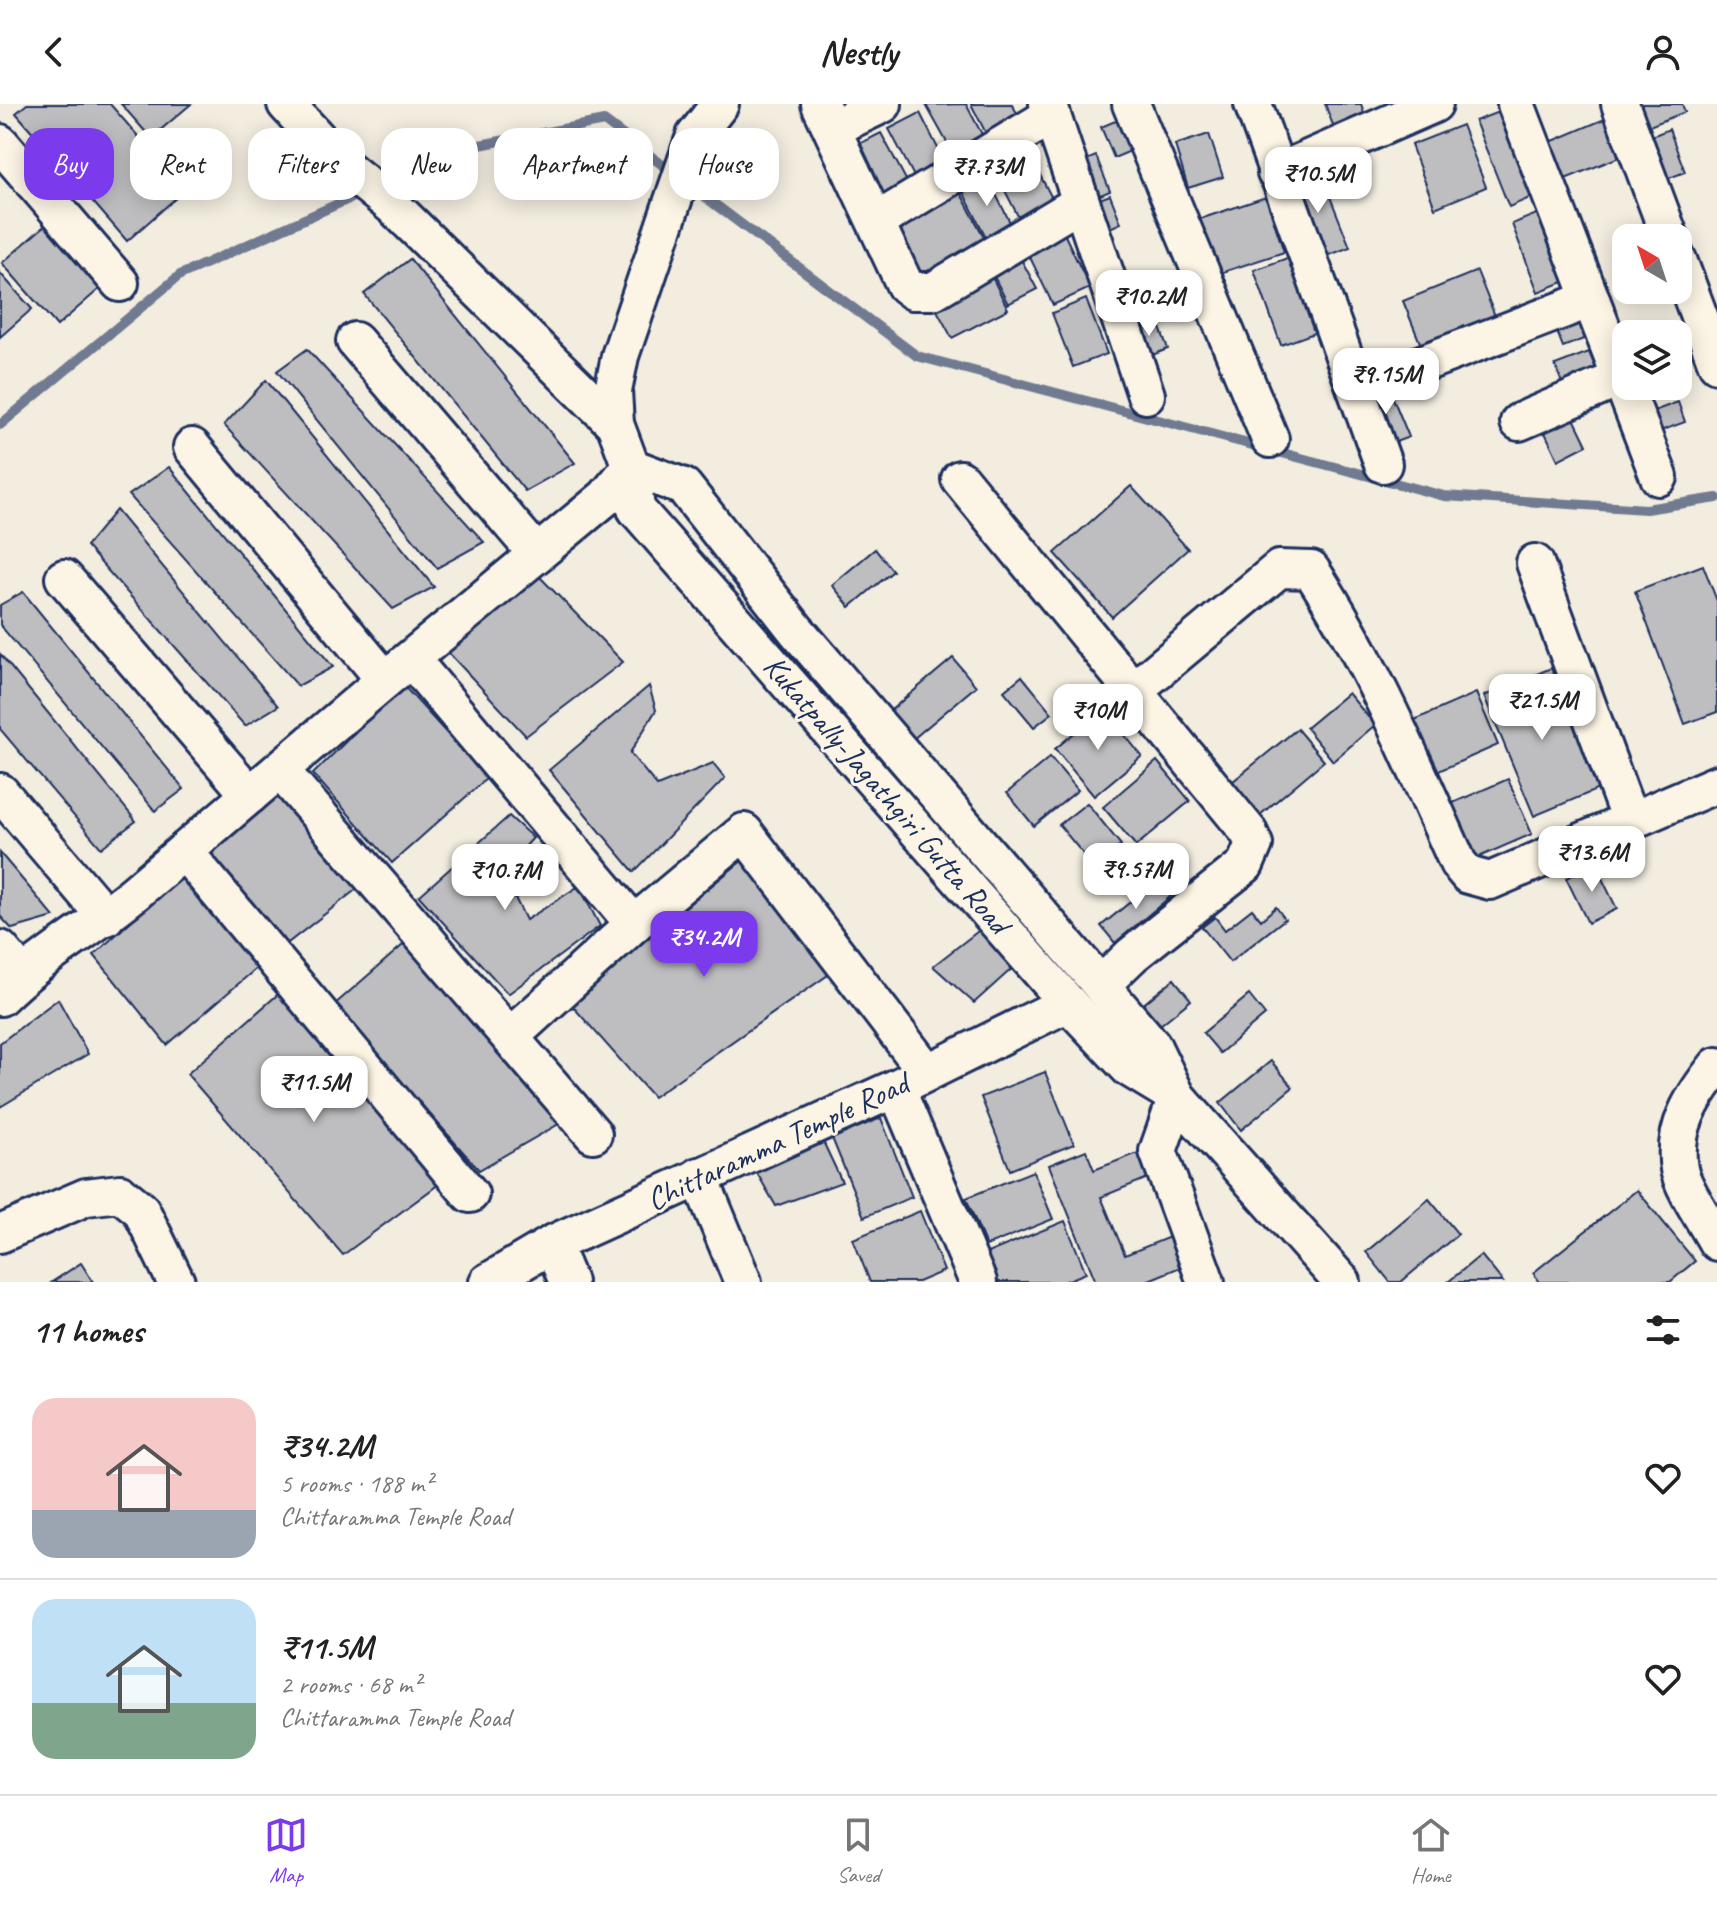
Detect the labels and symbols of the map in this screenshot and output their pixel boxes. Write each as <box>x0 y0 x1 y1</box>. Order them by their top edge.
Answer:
pin: ₹7.73M <box>922 140 1052 208</box>
pin: ₹10.5M <box>1253 147 1383 215</box>
north arrow <box>1612 224 1692 304</box>
pin: ₹10.2M <box>1084 270 1214 338</box>
pin: ₹9.15M <box>1321 348 1451 416</box>
street label: Kukatpally-Jagathgiri Gutta Road <box>754 646 1022 946</box>
pin: ₹21.5M <box>1477 674 1607 742</box>
pin: ₹10M <box>1051 684 1145 752</box>
pin: ₹13.6M <box>1527 826 1657 894</box>
pin: ₹9.57M <box>1071 843 1201 911</box>
pin: ₹10.7M <box>440 844 570 912</box>
pin: ₹34.2M <box>639 911 769 979</box>
pin: ₹11.5M <box>249 1056 379 1124</box>
street label: Chittaramma Temple Road <box>640 1061 919 1220</box>

